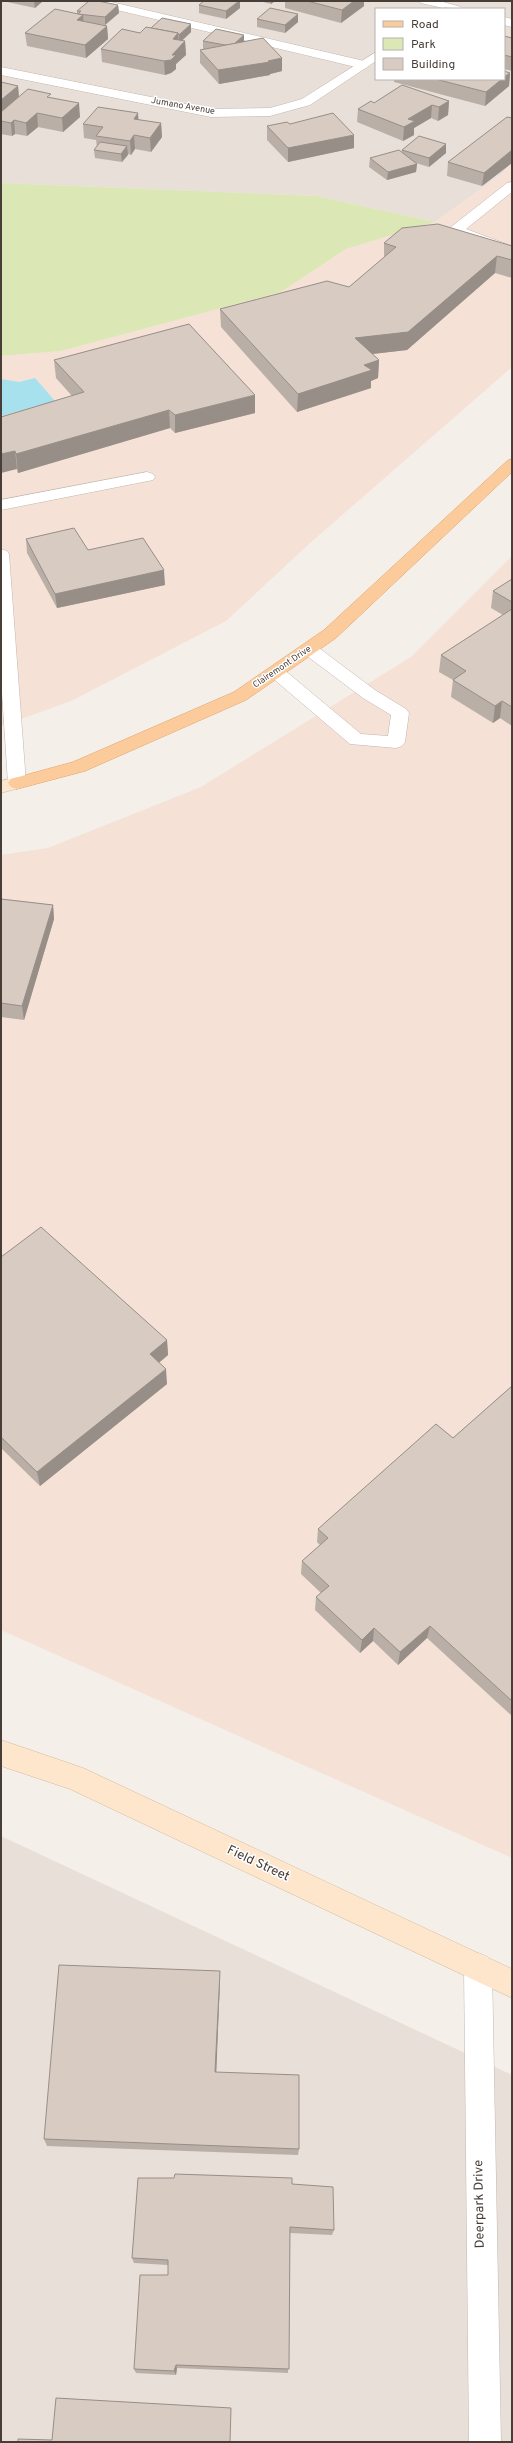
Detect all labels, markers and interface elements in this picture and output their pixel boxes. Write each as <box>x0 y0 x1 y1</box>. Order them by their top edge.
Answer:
legend <box>375 8 505 80</box>
text: Road <box>411 17 439 33</box>
text: Park <box>411 37 436 53</box>
text: Building <box>411 57 455 73</box>
street label: Jumano Avenue <box>150 95 216 117</box>
street label: Clairemont Drive <box>251 643 313 691</box>
street label: Field Street <box>224 1843 292 1885</box>
street label: Deerpark Drive <box>471 2160 489 2248</box>

